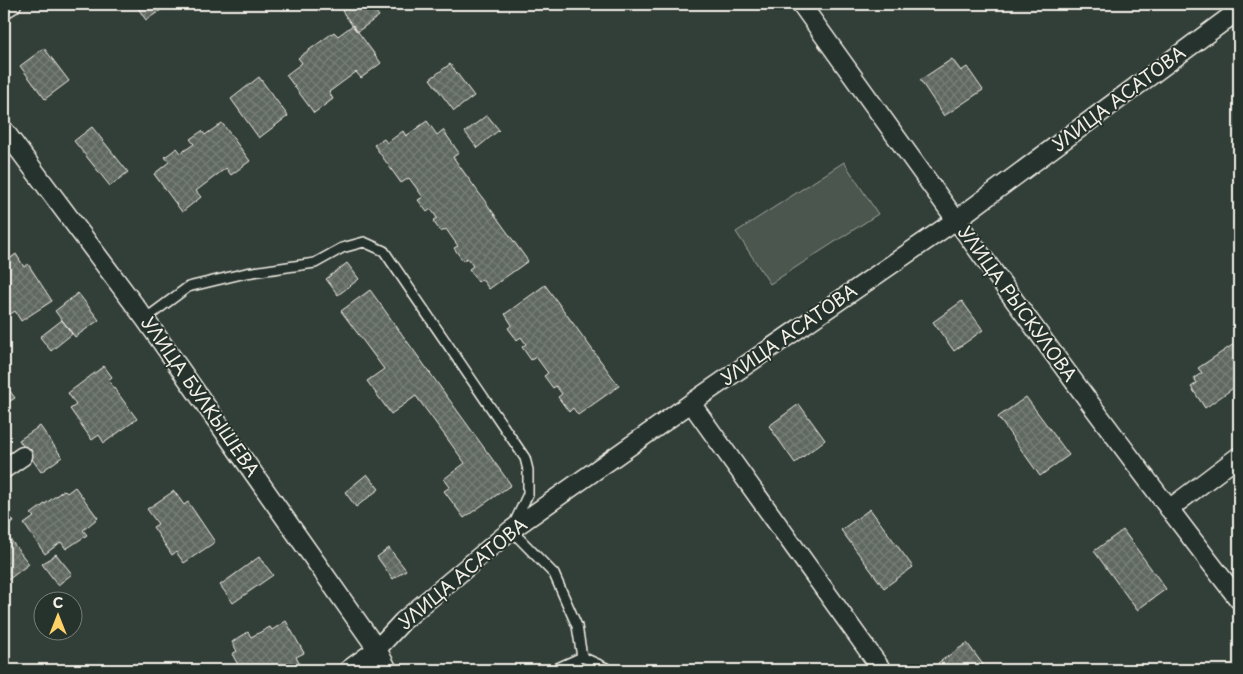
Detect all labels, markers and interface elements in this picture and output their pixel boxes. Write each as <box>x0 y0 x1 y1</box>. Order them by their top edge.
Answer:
street label: УЛИЦА АСАТОВА <box>1046 39 1190 157</box>
street label: УЛИЦА РЫСКУЛОВА <box>952 220 1084 387</box>
street label: УЛИЦА АСАТОВА <box>715 277 862 391</box>
street label: УЛИЦА БУЛКЫШЕВА <box>136 311 267 482</box>
street label: УЛИЦА АСАТОВА <box>392 511 532 635</box>
north arrow <box>32 592 82 642</box>
text: С <box>53 592 63 613</box>

